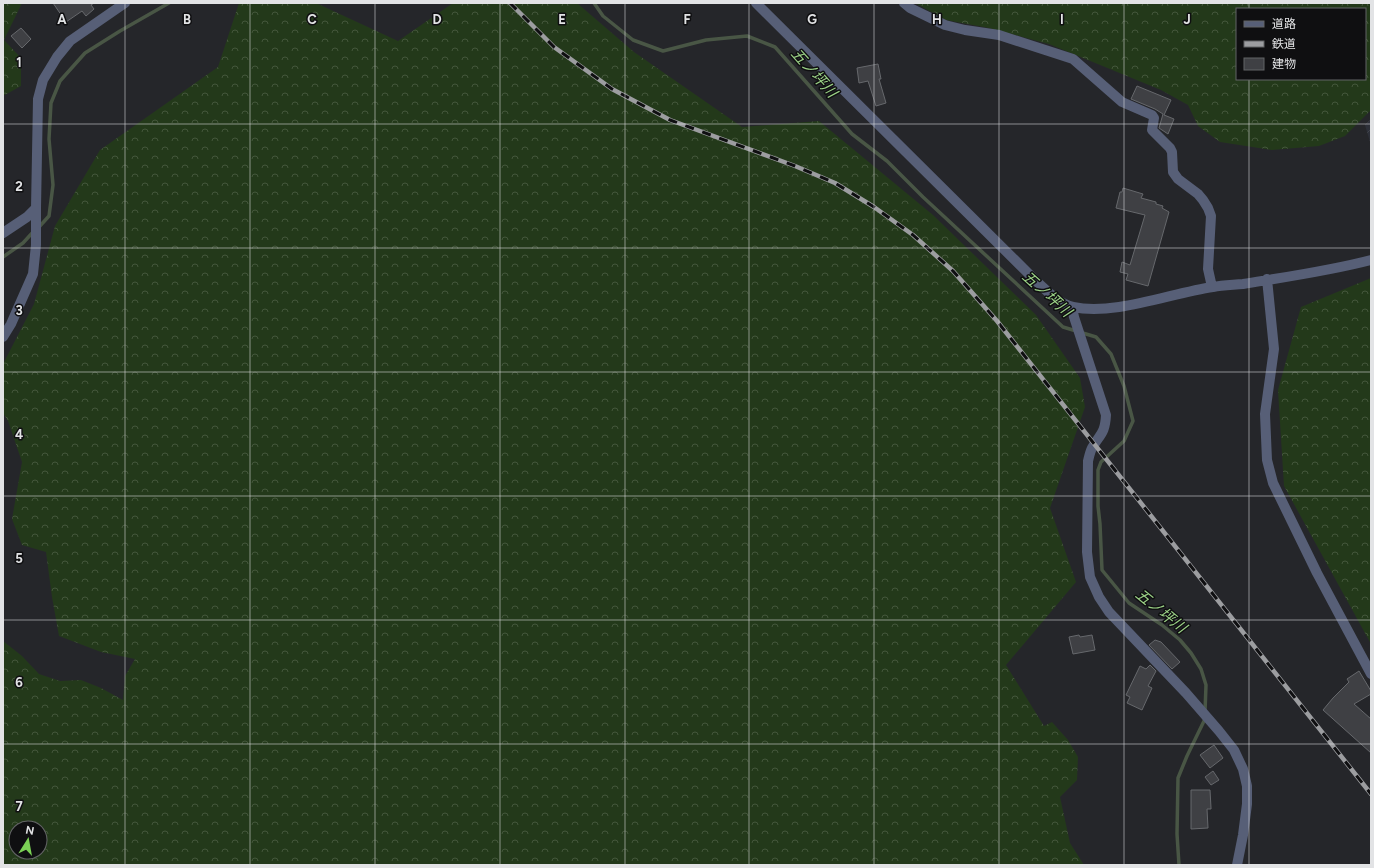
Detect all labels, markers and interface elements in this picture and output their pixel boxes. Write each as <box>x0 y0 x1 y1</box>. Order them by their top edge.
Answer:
legend <box>1236 8 1366 80</box>
text: A <box>57 12 67 27</box>
text: B <box>183 12 191 27</box>
text: C <box>307 12 317 27</box>
text: D <box>432 12 442 27</box>
text: E <box>558 12 566 27</box>
text: F <box>683 12 691 27</box>
text: G <box>807 12 817 27</box>
text: H <box>932 12 942 27</box>
text: I <box>1060 12 1064 27</box>
text: J <box>1183 12 1191 27</box>
text: 道路 <box>1272 17 1296 31</box>
text: 鉄道 <box>1272 37 1296 51</box>
water label: 五ノ坪川 <box>787 45 842 103</box>
text: 1 <box>16 55 22 70</box>
text: 建物 <box>1272 57 1296 71</box>
text: 2 <box>15 179 23 194</box>
water label: 五ノ坪川 <box>1019 267 1077 322</box>
text: 3 <box>15 303 23 318</box>
text: 4 <box>15 427 23 442</box>
text: 5 <box>15 551 23 566</box>
water label: 五ノ坪川 <box>1132 585 1192 638</box>
text: 6 <box>15 675 23 690</box>
text: 7 <box>15 799 23 814</box>
north arrow <box>8 820 48 860</box>
text: N <box>24 823 35 838</box>

